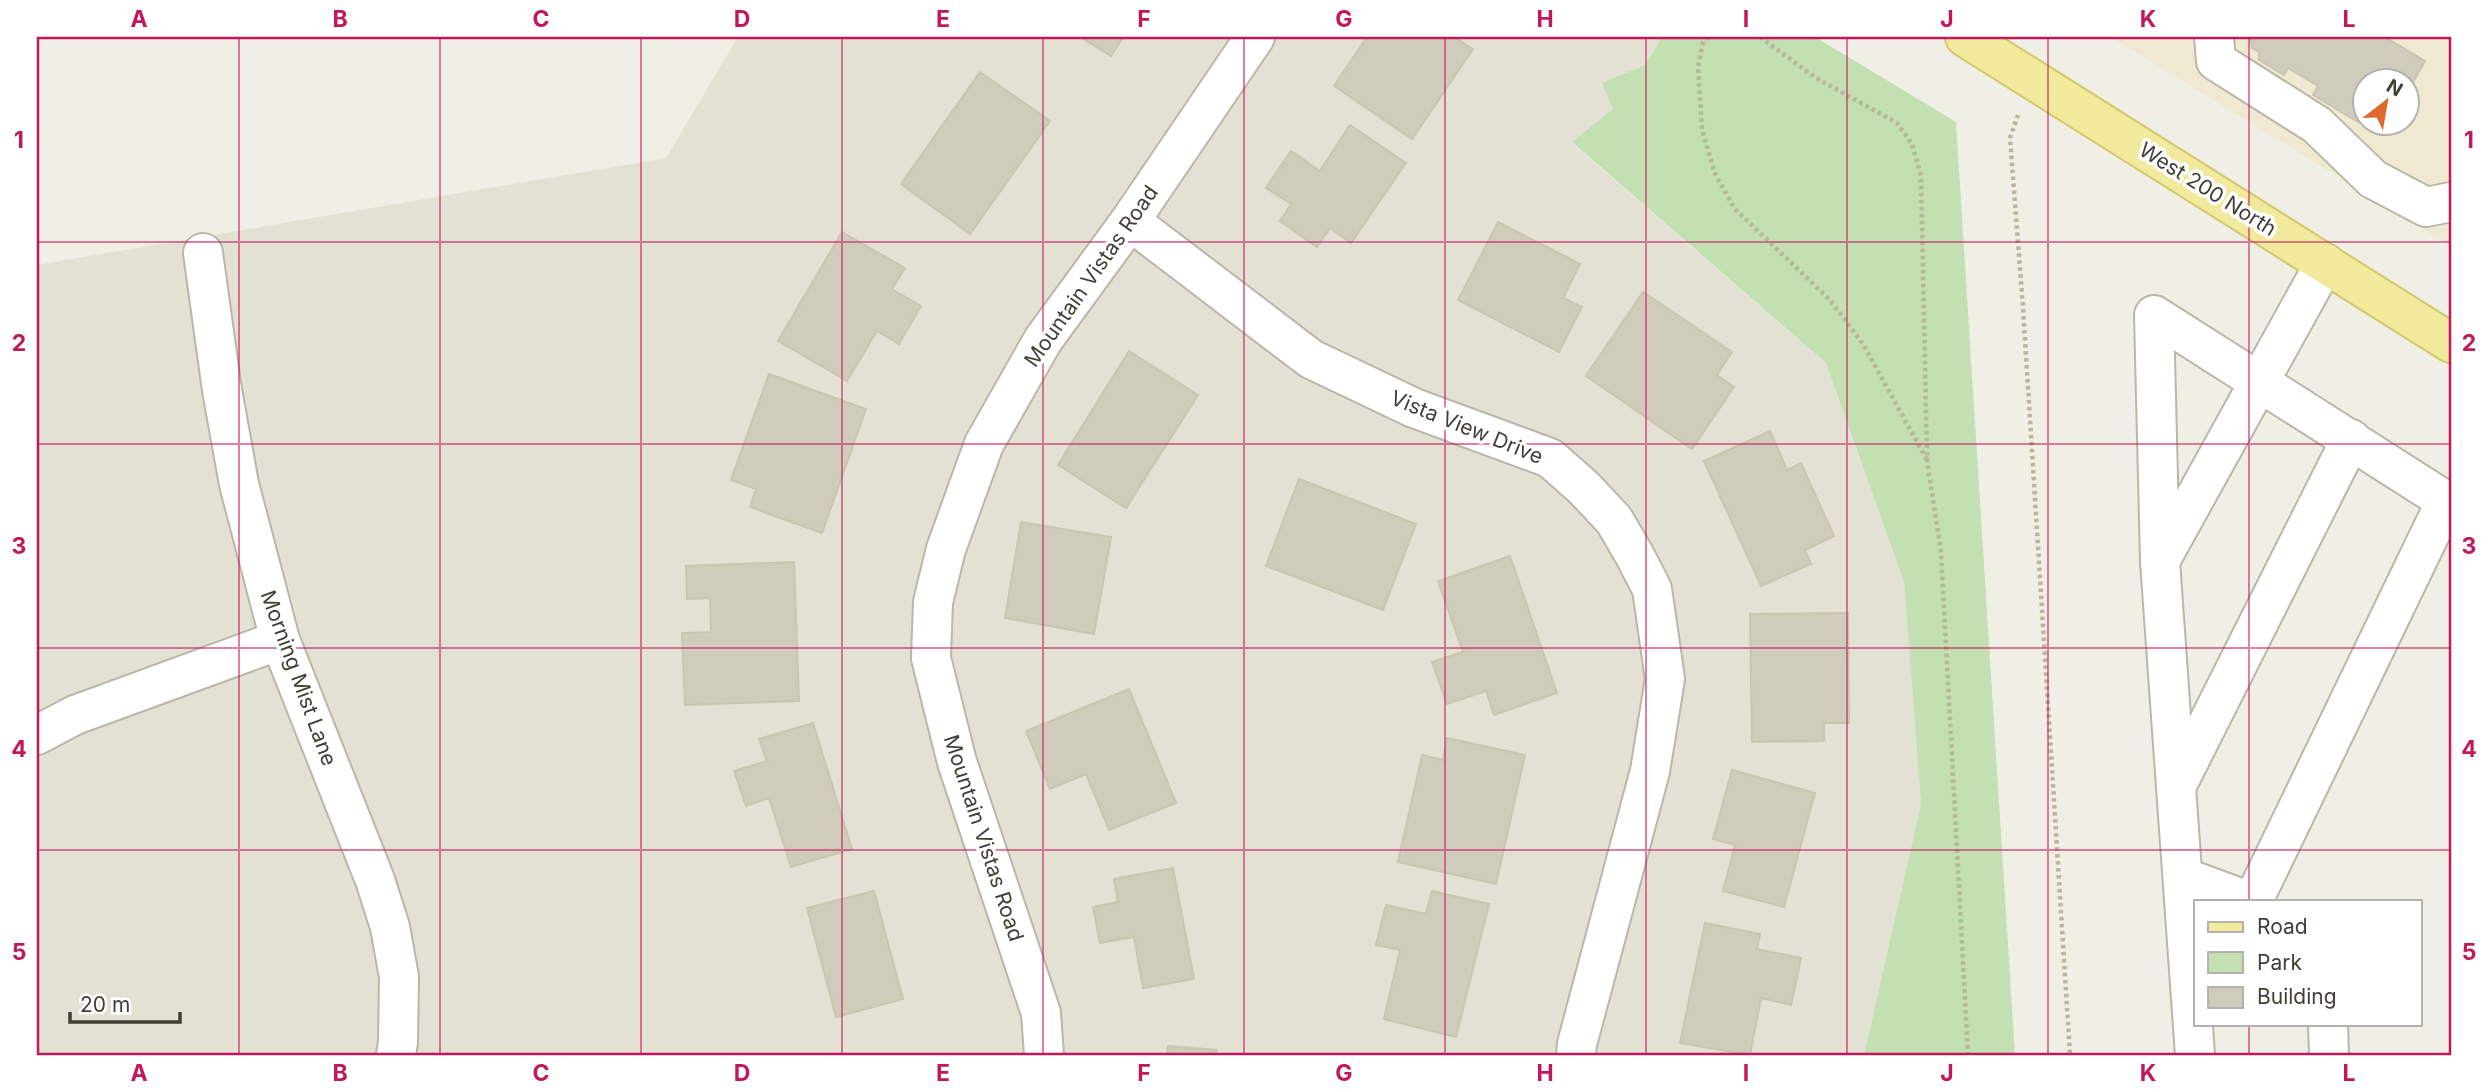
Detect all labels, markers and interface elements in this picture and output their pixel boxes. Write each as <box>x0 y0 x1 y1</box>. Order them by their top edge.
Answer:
text: A <box>130 5 148 33</box>
text: B <box>332 5 348 33</box>
text: C <box>532 5 550 33</box>
text: D <box>734 5 750 33</box>
text: E <box>936 5 950 33</box>
text: F <box>1137 5 1151 33</box>
text: G <box>1335 5 1353 33</box>
text: H <box>1536 5 1554 33</box>
text: I <box>1743 5 1749 33</box>
text: J <box>1940 5 1954 33</box>
text: K <box>2140 5 2156 33</box>
text: L <box>2342 5 2356 33</box>
north arrow <box>2352 66 2422 136</box>
text: N <box>2382 74 2407 101</box>
text: 1 <box>14 126 24 154</box>
text: 1 <box>2464 126 2474 154</box>
street label: West 200 North <box>2135 137 2281 241</box>
street label: Mountain Vistas Road <box>1019 181 1163 371</box>
text: 2 <box>12 329 26 357</box>
text: 2 <box>2462 329 2476 357</box>
street label: Vista View Drive <box>1387 385 1547 469</box>
text: 3 <box>12 532 26 560</box>
text: 3 <box>2462 532 2476 560</box>
street label: Morning Mist Lane <box>256 587 342 769</box>
street label: Mountain Vistas Road <box>939 732 1029 944</box>
text: 4 <box>11 735 27 763</box>
text: 4 <box>2461 735 2477 763</box>
legend <box>2194 900 2422 1026</box>
text: Road <box>2257 914 2308 939</box>
text: 5 <box>12 938 26 966</box>
text: 5 <box>2462 938 2476 966</box>
text: Park <box>2257 950 2302 975</box>
scale bar <box>70 980 180 1024</box>
text: Building <box>2257 984 2337 1009</box>
text: 20 m <box>80 992 130 1017</box>
text: A <box>130 1059 148 1087</box>
text: B <box>332 1059 348 1087</box>
text: C <box>532 1059 550 1087</box>
text: D <box>734 1059 750 1087</box>
text: E <box>936 1059 950 1087</box>
text: F <box>1137 1059 1151 1087</box>
text: G <box>1335 1059 1353 1087</box>
text: H <box>1536 1059 1554 1087</box>
text: I <box>1743 1059 1749 1087</box>
text: J <box>1940 1059 1954 1087</box>
text: K <box>2140 1059 2156 1087</box>
text: L <box>2342 1059 2356 1087</box>

